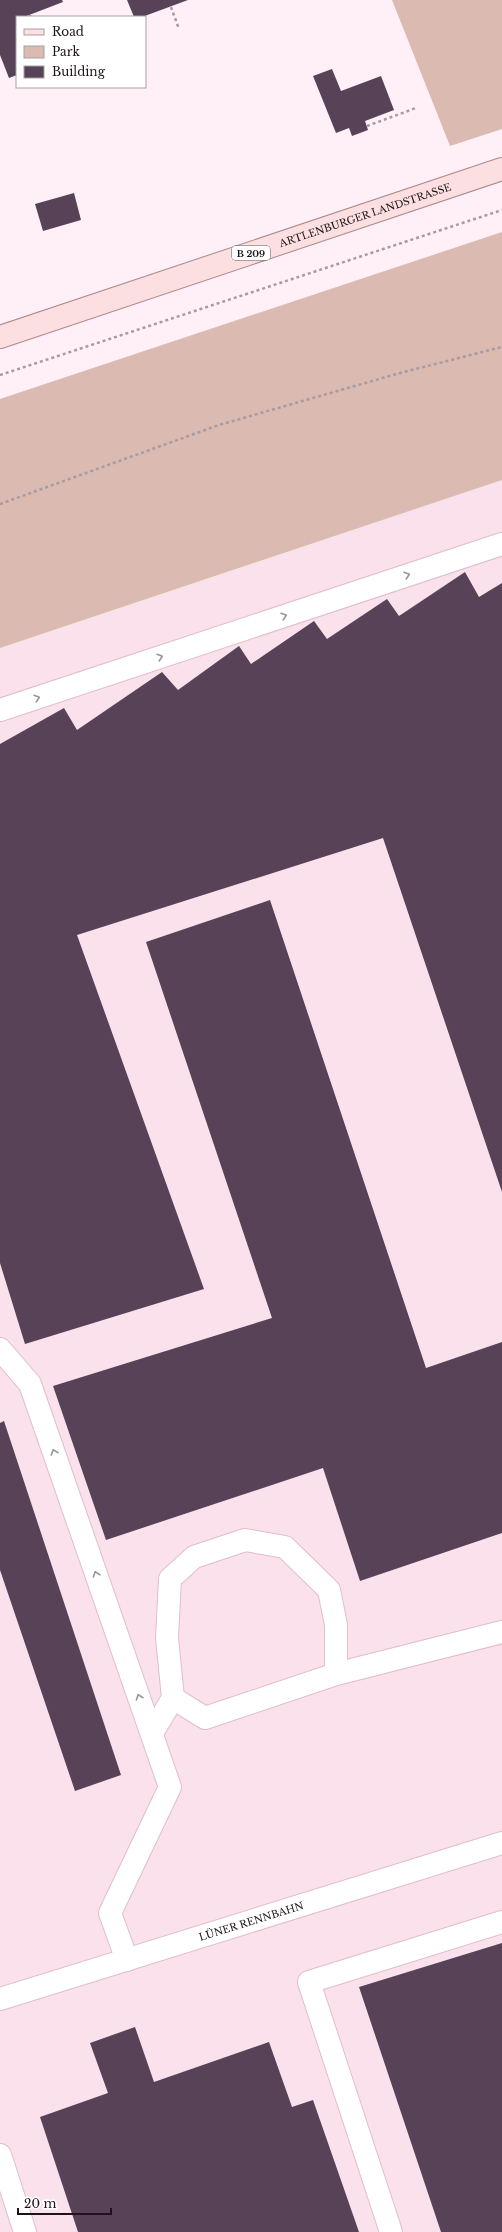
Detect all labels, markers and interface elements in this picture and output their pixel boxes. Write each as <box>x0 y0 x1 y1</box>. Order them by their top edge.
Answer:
legend <box>16 16 146 88</box>
text: Road <box>52 24 84 39</box>
text: Park <box>52 44 80 59</box>
text: Building <box>52 64 106 79</box>
street label: ARTLENBURGER LANDSTRASSE <box>277 180 453 250</box>
road number: B 209 <box>232 246 270 260</box>
one-way arrow <box>403 571 410 580</box>
one-way arrow <box>280 612 287 621</box>
one-way arrow <box>157 653 164 662</box>
one-way arrow <box>33 694 40 703</box>
one-way arrow <box>50 1448 58 1455</box>
one-way arrow <box>93 1571 101 1578</box>
one-way arrow <box>136 1694 144 1701</box>
street label: LÜNER RENNBAHN <box>197 1899 305 1943</box>
scale bar <box>18 2190 111 2216</box>
text: 20 m <box>24 2196 56 2211</box>

